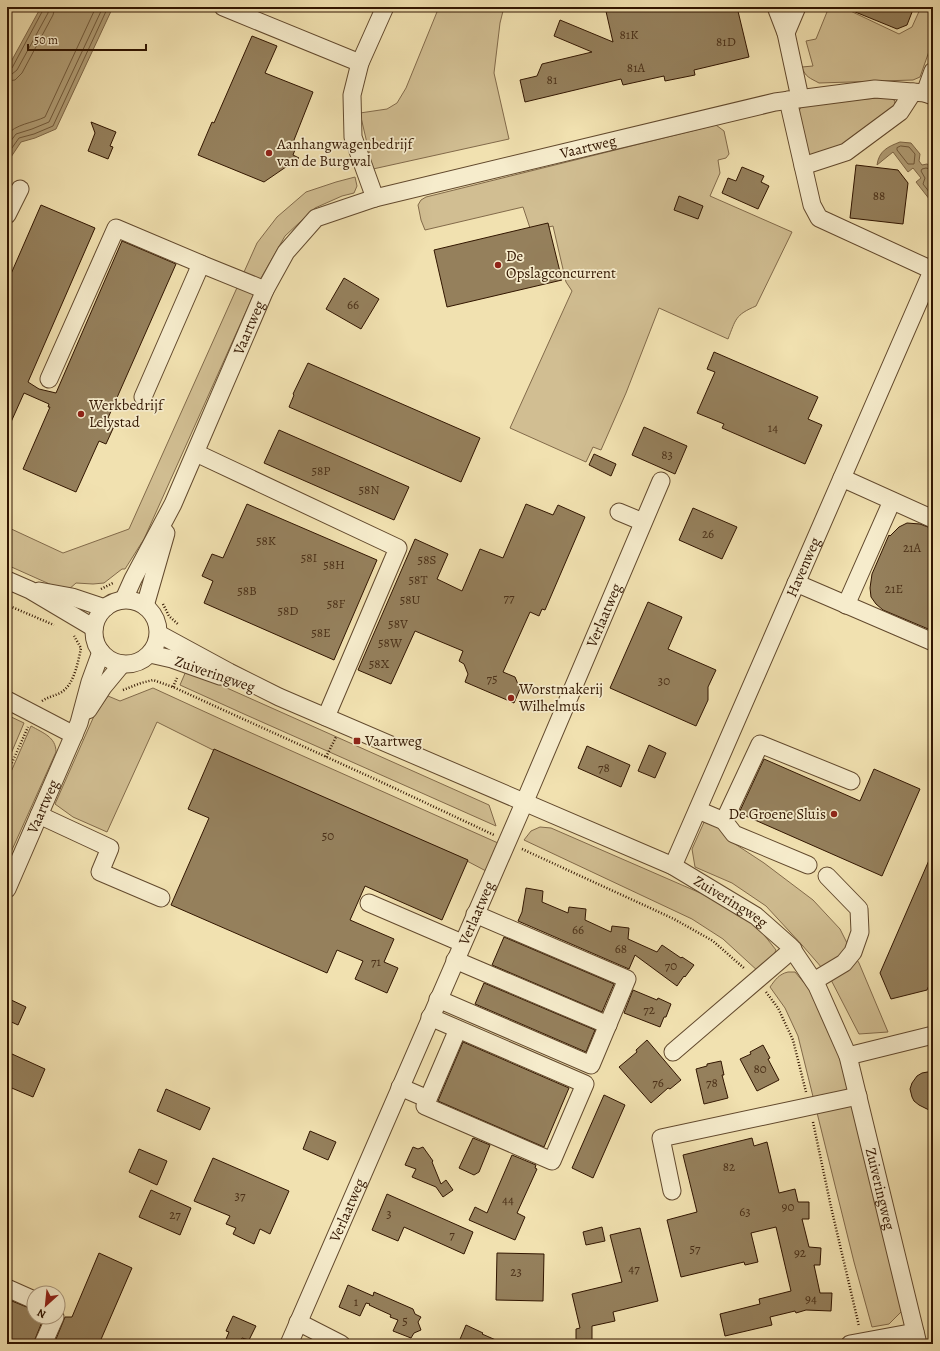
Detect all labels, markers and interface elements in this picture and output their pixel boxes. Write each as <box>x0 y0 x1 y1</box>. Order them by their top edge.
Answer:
scale bar <box>28 26 146 52</box>
house number: 81K <box>620 26 639 43</box>
text: 50 m <box>34 32 58 48</box>
house number: 81D <box>716 33 736 50</box>
house number: 81A <box>627 59 646 76</box>
house number: 81 <box>547 71 558 88</box>
street label: Vaartweg <box>557 130 619 163</box>
place label: Aanhangwagenbedrijf van de Burgwal <box>276 134 415 171</box>
marker: Aanhangwagenbedrijf van de Burgwal <box>264 148 274 158</box>
house number: 88 <box>873 187 885 204</box>
place label: De Opslagconcurrent <box>506 246 616 283</box>
marker: De Opslagconcurrent <box>493 260 503 270</box>
house number: 66 <box>347 296 359 313</box>
street label: Vaartweg <box>228 297 270 359</box>
place label: Werkbedrijf Lelystad <box>88 395 165 432</box>
marker: Werkbedrijf Lelystad <box>76 409 86 419</box>
house number: 14 <box>768 419 778 436</box>
house number: 83 <box>661 446 673 463</box>
house number: 58P <box>311 462 331 479</box>
house number: 58N <box>358 481 380 498</box>
house number: 26 <box>702 525 714 542</box>
house number: 58K <box>256 532 277 549</box>
street label: Havenweg <box>781 534 825 600</box>
house number: 21A <box>903 539 922 556</box>
house number: 58I <box>301 549 318 566</box>
house number: 58S <box>418 551 436 568</box>
house number: 58H <box>323 556 345 573</box>
house number: 58T <box>409 571 428 588</box>
street label: Verlaatweg <box>581 580 627 651</box>
house number: 21E <box>885 580 903 597</box>
house number: 58B <box>237 582 257 599</box>
house number: 77 <box>504 589 515 606</box>
house number: 58U <box>400 591 421 608</box>
house number: 58F <box>327 595 346 612</box>
house number: 58D <box>277 602 299 619</box>
house number: 58V <box>388 615 408 632</box>
house number: 58E <box>311 624 331 641</box>
house number: 58W <box>378 634 403 651</box>
street label: Zuiveringweg <box>172 651 258 697</box>
house number: 58X <box>369 655 390 672</box>
house number: 75 <box>486 670 498 687</box>
house number: 30 <box>658 672 670 689</box>
place label: Worstmakerij Wilhelmus <box>518 679 603 716</box>
marker: Worstmakerij Wilhelmus <box>506 693 516 703</box>
place label: Vaartweg <box>364 731 423 751</box>
marker: Vaartweg <box>352 736 362 746</box>
house number: 78 <box>598 759 610 776</box>
street label: Vaartweg <box>22 776 64 838</box>
place label: De Groene Sluis <box>729 804 826 824</box>
marker: De Groene Sluis <box>829 809 839 819</box>
house number: 50 <box>322 827 334 844</box>
street label: Zuiveringweg <box>690 871 773 932</box>
street label: Verlaatweg <box>453 878 499 949</box>
house number: 66 <box>572 921 584 938</box>
house number: 68 <box>615 940 627 957</box>
house number: 71 <box>371 953 382 970</box>
house number: 70 <box>665 957 677 974</box>
house number: 72 <box>643 1001 655 1018</box>
house number: 80 <box>753 1060 767 1077</box>
house number: 76 <box>652 1074 664 1091</box>
house number: 78 <box>706 1074 718 1091</box>
street label: Zuiveringweg <box>861 1146 900 1232</box>
house number: 82 <box>723 1158 735 1175</box>
street label: Verlaatweg <box>324 1175 370 1246</box>
house number: 37 <box>235 1187 246 1204</box>
house number: 44 <box>502 1191 514 1208</box>
house number: 90 <box>782 1198 794 1215</box>
house number: 63 <box>739 1203 751 1220</box>
house number: 3 <box>386 1205 392 1222</box>
house number: 27 <box>169 1206 181 1223</box>
house number: 7 <box>449 1226 455 1243</box>
house number: 57 <box>689 1240 701 1257</box>
house number: 92 <box>794 1244 806 1261</box>
house number: 47 <box>628 1260 640 1277</box>
house number: 23 <box>510 1263 522 1280</box>
north arrow <box>26 1285 66 1325</box>
house number: 94 <box>805 1290 817 1307</box>
house number: 1 <box>354 1293 359 1310</box>
text: N <box>35 1305 49 1322</box>
house number: 5 <box>402 1312 408 1329</box>

